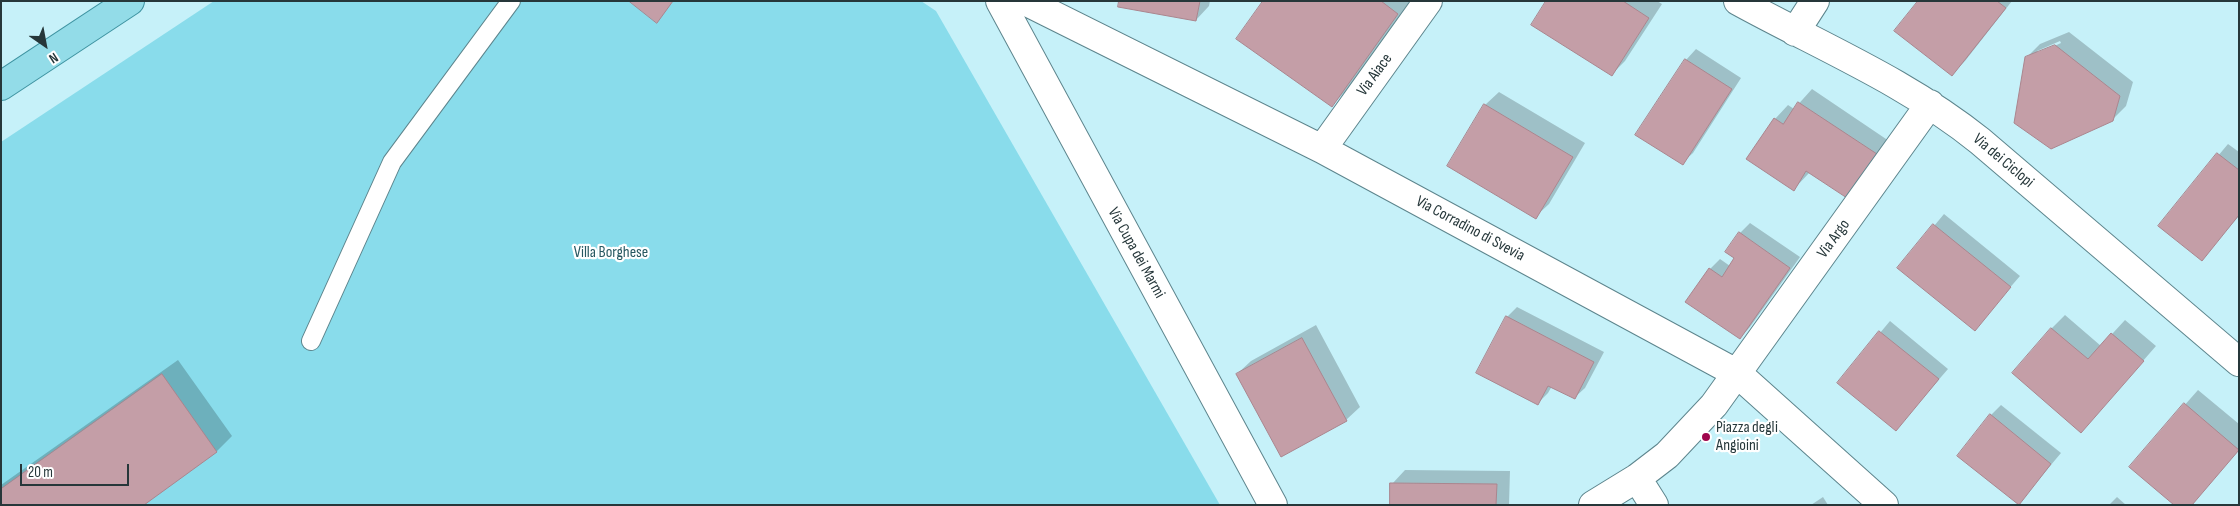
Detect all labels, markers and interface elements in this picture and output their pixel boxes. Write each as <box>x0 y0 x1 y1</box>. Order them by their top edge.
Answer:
north arrow <box>20 20 70 70</box>
text: N <box>46 49 61 67</box>
street label: Via Aiace <box>1353 50 1397 100</box>
street label: Via dei Ciclopi <box>1969 130 2037 192</box>
street label: Via Corradino di Svevia <box>1412 192 1528 266</box>
street label: Via Cupa dei Marmi <box>1103 204 1169 302</box>
street label: Via Argo <box>1814 216 1854 262</box>
park label: Villa Borghese <box>574 243 648 263</box>
place label: Piazza degli Angioini <box>1716 418 1778 456</box>
marker: Piazza degli Angioini <box>1700 431 1712 443</box>
scale bar <box>22 454 131 486</box>
text: 20 m <box>28 463 53 482</box>

